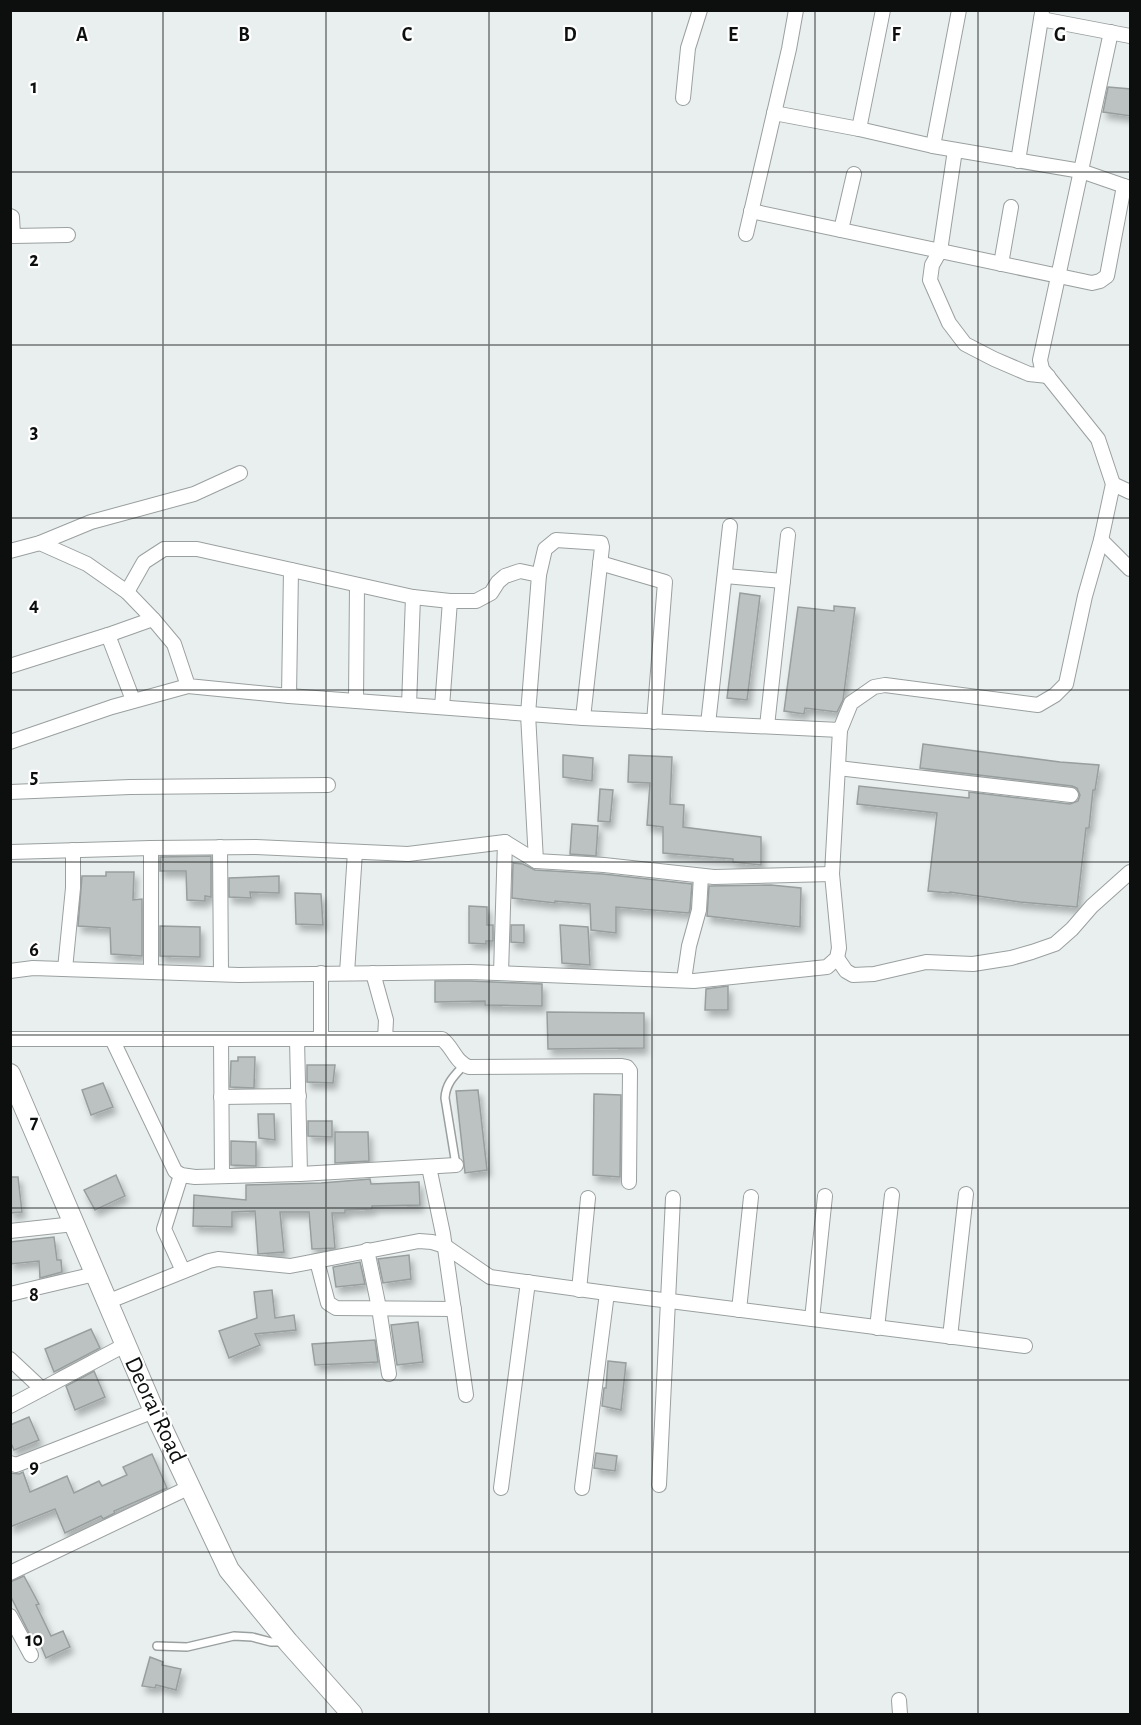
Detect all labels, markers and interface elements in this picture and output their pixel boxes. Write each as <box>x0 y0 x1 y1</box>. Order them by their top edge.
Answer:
text: A <box>76 25 88 45</box>
text: B <box>238 25 250 45</box>
text: C <box>402 25 413 45</box>
text: D <box>563 25 577 45</box>
text: E <box>728 25 738 45</box>
text: F <box>891 25 901 45</box>
text: G <box>1054 25 1066 45</box>
text: 1 <box>30 77 38 97</box>
text: 2 <box>29 250 39 270</box>
text: 3 <box>30 422 38 442</box>
text: 4 <box>29 595 39 615</box>
text: 5 <box>30 767 38 787</box>
text: 6 <box>29 940 39 960</box>
text: 7 <box>30 1112 39 1132</box>
text: 8 <box>29 1285 39 1305</box>
street label: Deorai Road <box>120 1353 190 1467</box>
text: 9 <box>29 1457 39 1477</box>
text: 10 <box>25 1630 43 1650</box>

